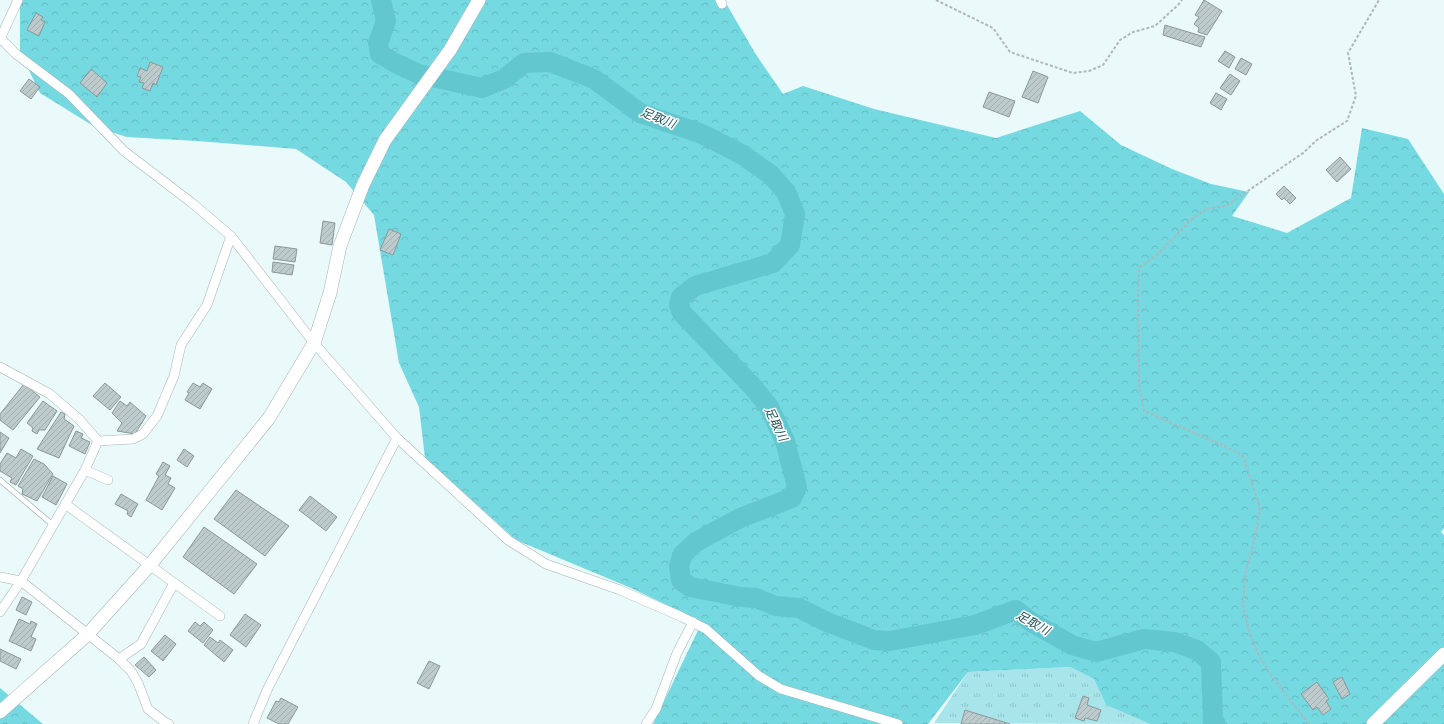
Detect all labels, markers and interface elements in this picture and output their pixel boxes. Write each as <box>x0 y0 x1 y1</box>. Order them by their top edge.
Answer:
water label: 足取川 <box>639 105 679 132</box>
water label: 足取川 <box>762 405 791 445</box>
water label: 足取川 <box>1014 608 1054 639</box>

